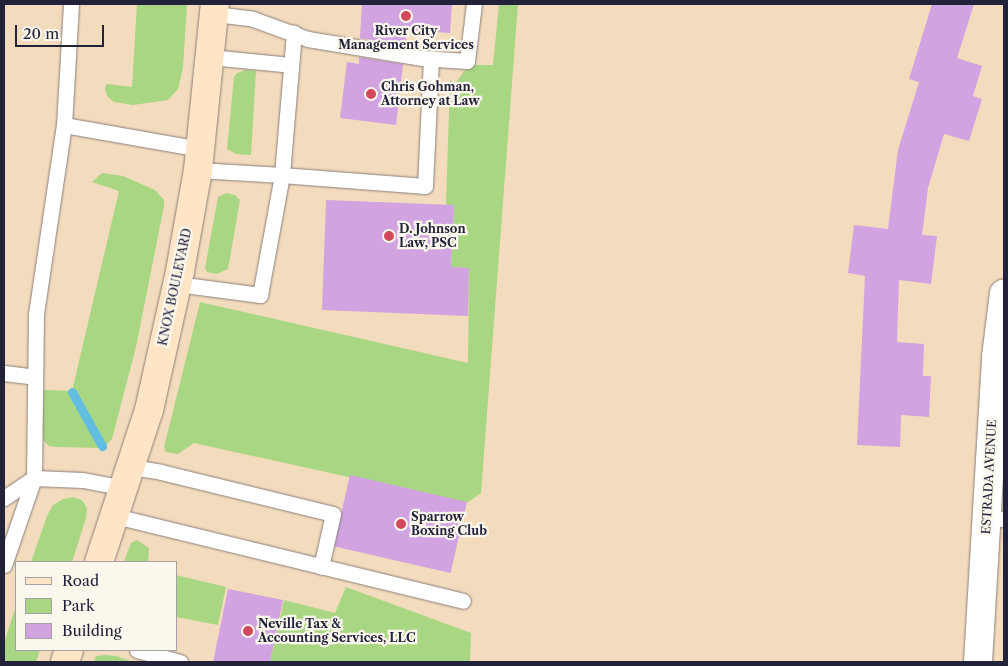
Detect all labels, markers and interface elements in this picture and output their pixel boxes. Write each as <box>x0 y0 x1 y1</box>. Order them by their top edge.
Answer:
marker: River City Management Services <box>400 10 412 22</box>
scale bar <box>18 15 106 47</box>
text: 20 m <box>23 24 59 43</box>
place label: River City Management Services <box>338 24 474 52</box>
place label: Chris Gohman, Attorney at Law <box>381 80 480 108</box>
marker: Chris Gohman, Attorney at Law <box>365 88 377 100</box>
place label: D. Johnson Law, PSC <box>399 222 466 250</box>
street label: KNOX BOULEVARD <box>155 227 195 347</box>
marker: D. Johnson Law, PSC <box>383 230 395 242</box>
street label: ESTRADA AVENUE <box>979 419 999 535</box>
place label: Sparrow Boxing Club <box>411 510 487 538</box>
marker: Sparrow Boxing Club <box>395 518 407 530</box>
legend <box>15 561 178 651</box>
text: Road <box>62 571 99 590</box>
text: Park <box>62 596 95 615</box>
place label: Neville Tax & Accounting Services, LLC <box>258 617 416 645</box>
text: Building <box>62 621 122 640</box>
marker: Neville Tax & Accounting Services, LLC <box>242 625 254 637</box>

